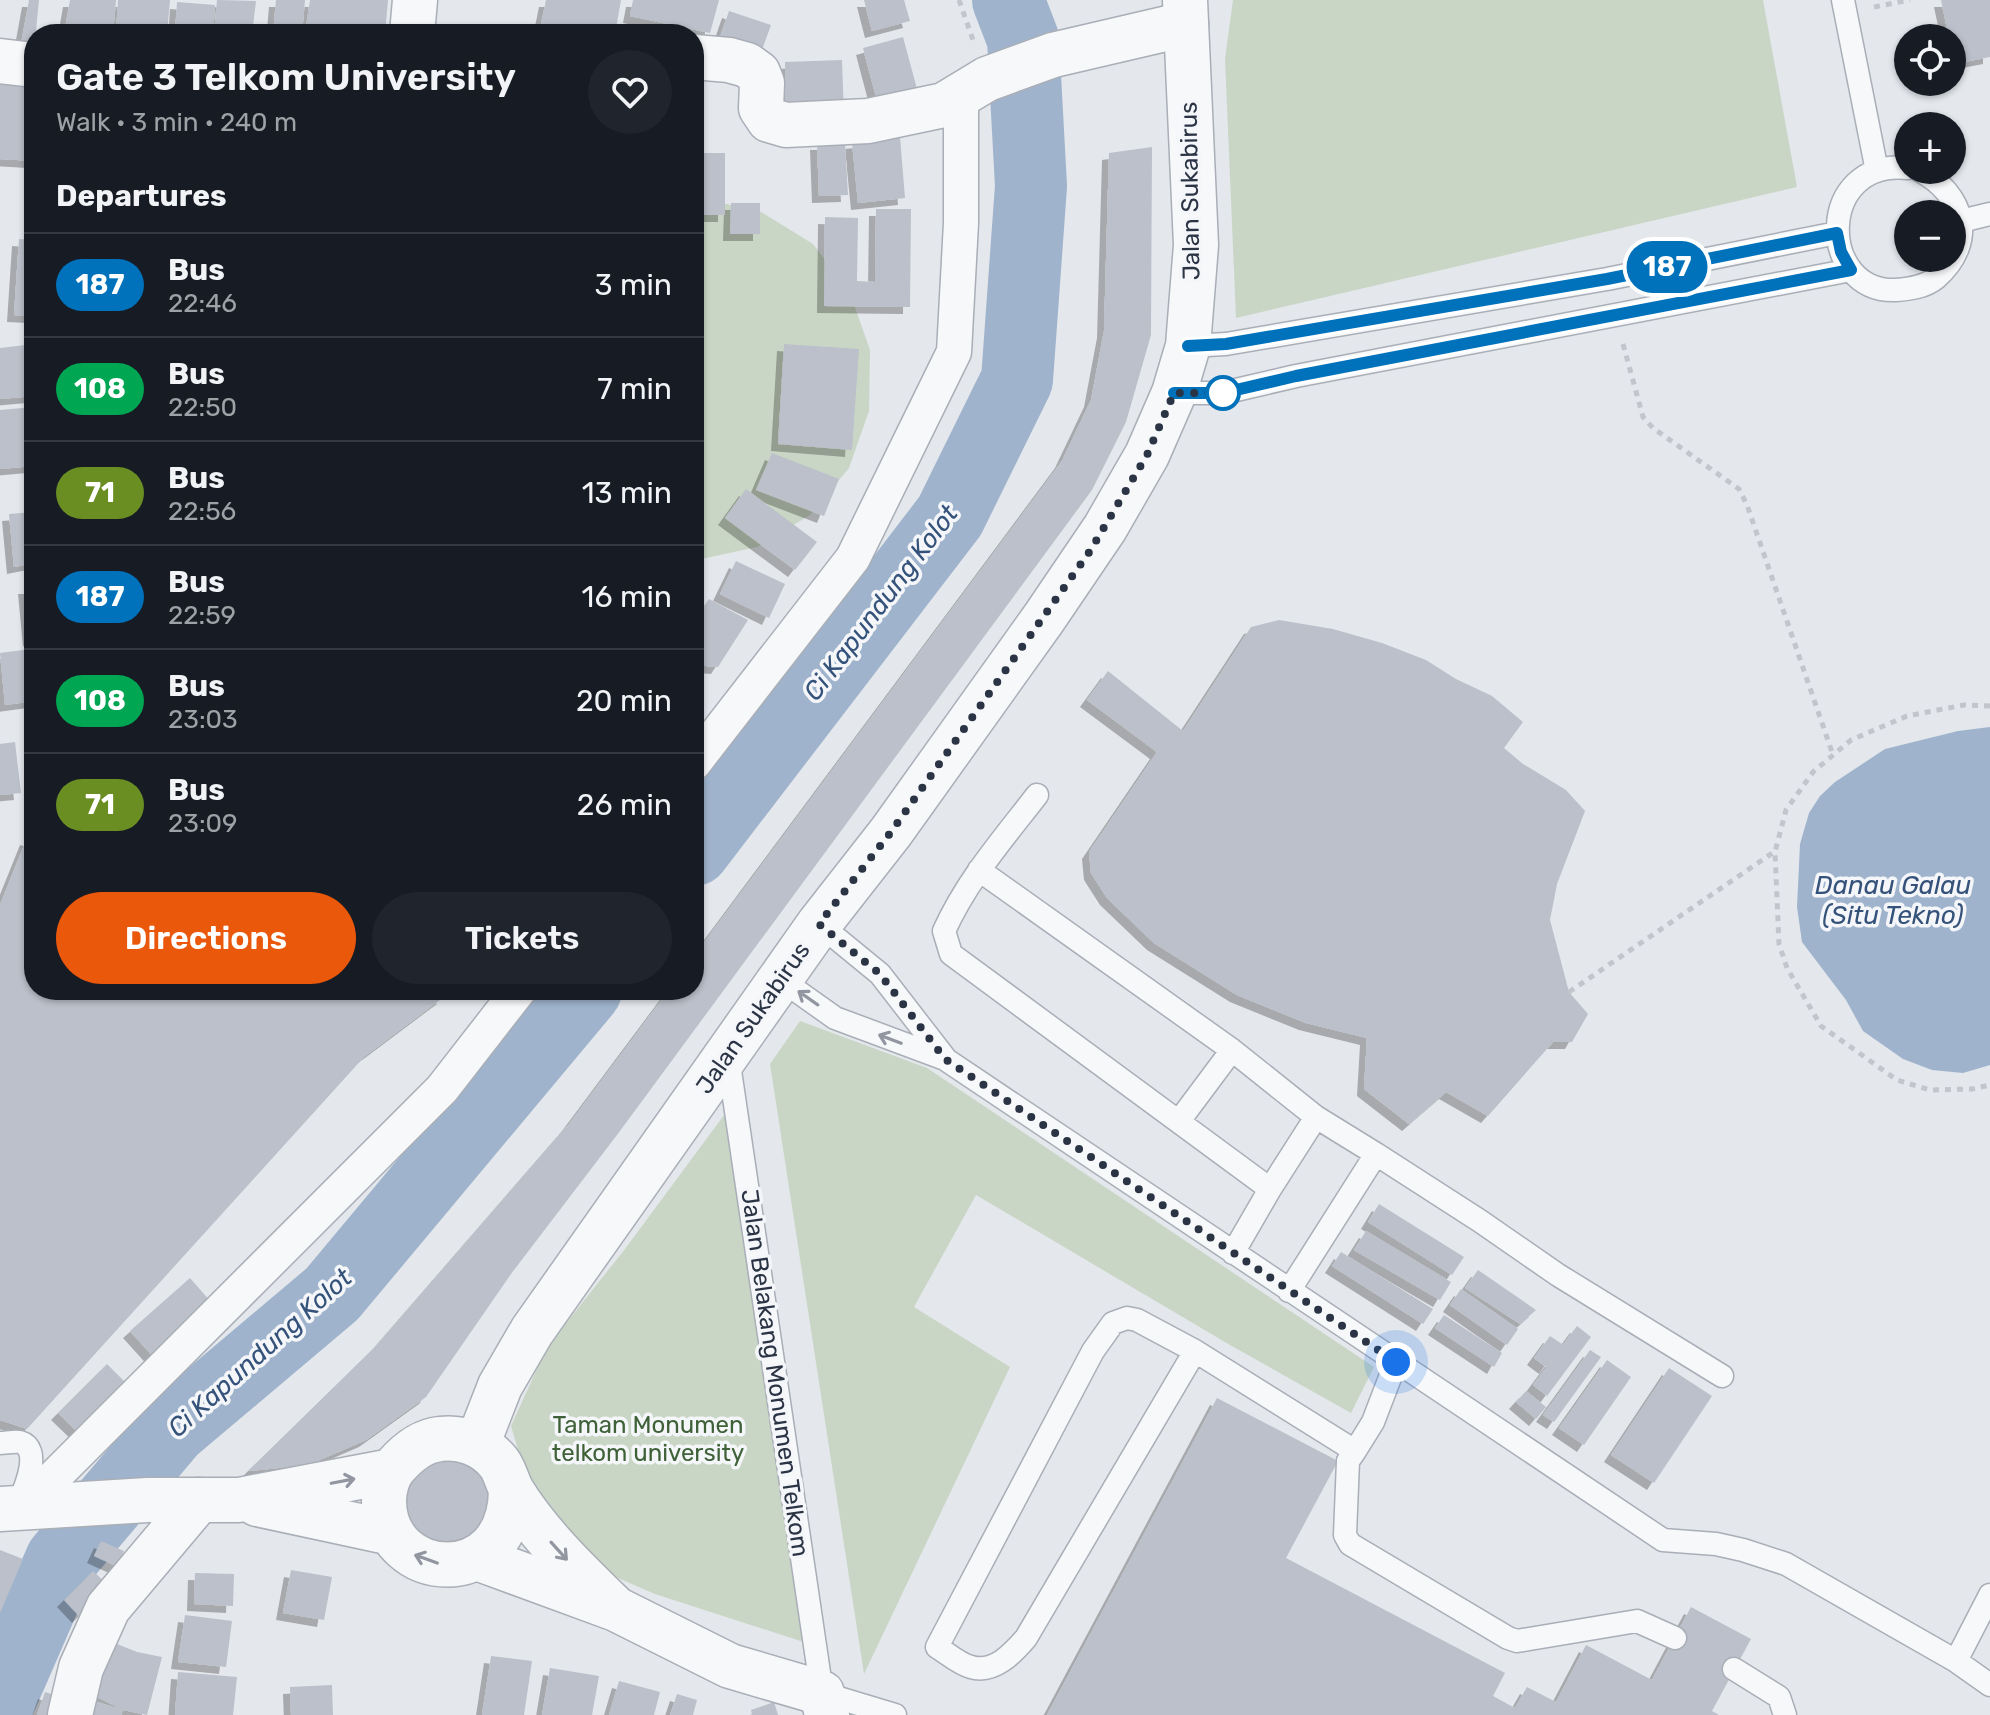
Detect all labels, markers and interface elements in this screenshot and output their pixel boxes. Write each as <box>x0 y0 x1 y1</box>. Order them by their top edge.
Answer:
map controls <box>1894 24 1966 272</box>
button: locate <box>1894 24 1966 96</box>
button: heart <box>588 50 672 134</box>
text: Gate 3 Telkom University <box>56 54 516 100</box>
street label: Jalan Sukabirus <box>1174 102 1206 280</box>
text: Walk · 3 min · 240 m <box>56 107 297 138</box>
button: + <box>1894 112 1966 184</box>
text: Departures <box>56 178 227 214</box>
button: − <box>1894 200 1966 272</box>
line badge: 187 <box>1621 241 1713 293</box>
text: 187 <box>1643 250 1691 283</box>
text: Bus <box>168 252 225 288</box>
text: 3 min <box>595 267 672 303</box>
text: 187 <box>76 268 124 301</box>
text: 22:46 <box>168 288 237 319</box>
text: Bus <box>168 356 225 392</box>
text: 7 min <box>597 371 672 407</box>
text: 108 <box>74 372 126 405</box>
unlabelled marker <box>1206 376 1240 410</box>
text: 22:50 <box>168 392 237 423</box>
text: Bus <box>168 460 225 496</box>
text: 13 min <box>582 475 672 511</box>
text: 71 <box>85 476 115 509</box>
text: 22:56 <box>168 496 236 527</box>
water label: Ci Kapundung Kolot <box>797 498 965 707</box>
text: Bus <box>168 564 225 600</box>
text: 16 min <box>582 579 672 615</box>
text: 187 <box>76 580 124 613</box>
text: 22:59 <box>168 600 236 631</box>
text: Bus <box>168 668 225 704</box>
text: 20 min <box>576 683 672 719</box>
text: 108 <box>74 684 126 717</box>
text: 23:03 <box>168 704 238 735</box>
text: Bus <box>168 772 225 808</box>
text: 26 min <box>577 787 672 823</box>
text: 71 <box>85 788 115 821</box>
text: 23:09 <box>168 808 237 839</box>
water label: Danau Galau (Situ Tekno) <box>1815 870 1971 931</box>
button: Directions <box>56 892 356 984</box>
button: Tickets <box>372 892 672 984</box>
street label: Jalan Sukabirus <box>690 937 816 1099</box>
one-way arrow <box>797 990 819 1006</box>
one-way arrow <box>878 1031 903 1045</box>
street label: Jalan Belakang Monumen Telkom <box>735 1187 815 1559</box>
water label: Ci Kapundung Kolot <box>162 1262 359 1444</box>
your location <box>1376 1342 1416 1382</box>
park label: Taman Monumen telkom university <box>552 1411 744 1467</box>
one-way arrow <box>330 1472 355 1487</box>
one-way arrow <box>550 1540 568 1560</box>
one-way arrow <box>414 1550 439 1565</box>

